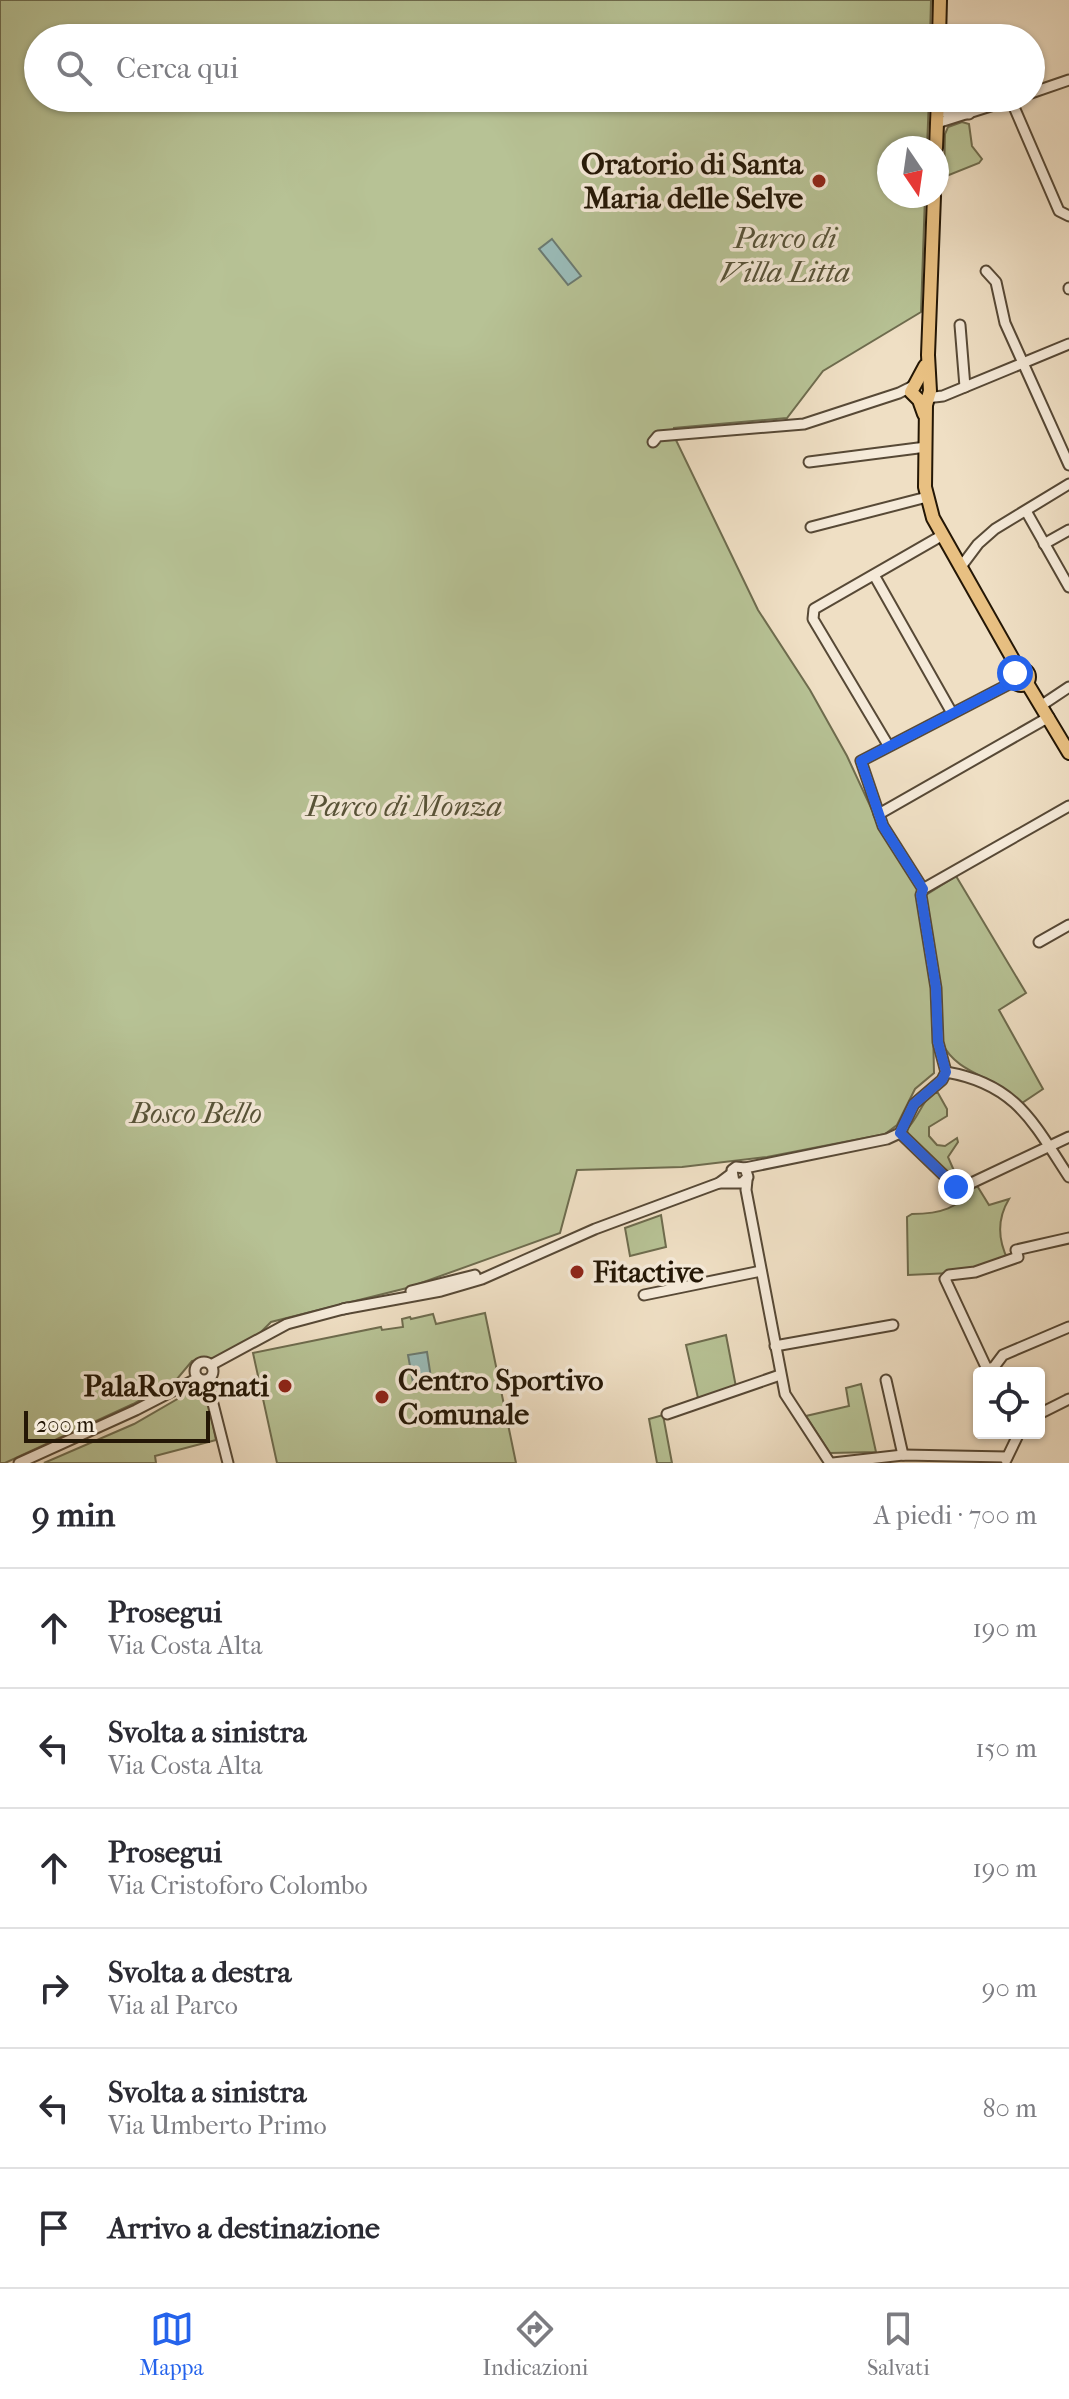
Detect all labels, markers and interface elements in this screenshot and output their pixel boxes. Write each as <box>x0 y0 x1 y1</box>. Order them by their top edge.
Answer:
search box <box>24 24 1045 112</box>
icon: search <box>52 46 96 90</box>
text: Cerca qui <box>116 51 239 86</box>
north arrow <box>877 136 949 208</box>
place label: Oratorio di Santa Maria delle Selve <box>581 147 804 216</box>
marker: Oratorio di Santa Maria delle Selve <box>810 172 828 190</box>
park label: Parco di Villa Litta <box>720 221 850 290</box>
route start <box>997 655 1033 691</box>
park label: Parco di Monza <box>304 789 502 824</box>
park label: Bosco Bello <box>128 1096 262 1131</box>
route end <box>938 1169 974 1205</box>
place label: Fitactive <box>593 1255 704 1290</box>
marker: Fitactive <box>568 1263 586 1281</box>
place label: Centro Sportivo Comunale <box>398 1363 604 1432</box>
map controls <box>973 1367 1045 1439</box>
button: locate <box>973 1367 1045 1439</box>
place label: PalaRovagnati <box>83 1369 269 1404</box>
marker: PalaRovagnati <box>276 1377 294 1395</box>
marker: Centro Sportivo Comunale <box>373 1388 391 1406</box>
scale bar <box>24 1407 210 1443</box>
text: 200 m <box>36 1412 95 1438</box>
text: 9 min <box>32 1495 115 1535</box>
text: A piedi · 700 m <box>874 1500 1037 1531</box>
text: Prosegui <box>108 1595 222 1630</box>
icon: ahead <box>32 1606 76 1650</box>
text: 190 m <box>973 1613 1037 1644</box>
text: Via Costa Alta <box>108 1630 263 1661</box>
text: Svolta a sinistra <box>108 1715 306 1750</box>
icon: left <box>32 1726 76 1770</box>
text: 150 m <box>975 1733 1037 1764</box>
text: Via Costa Alta <box>108 1750 263 1781</box>
text: Prosegui <box>108 1835 222 1870</box>
icon: ahead <box>32 1846 76 1890</box>
text: 190 m <box>973 1853 1037 1884</box>
text: Via Cristoforo Colombo <box>108 1870 368 1901</box>
text: Svolta a destra <box>108 1955 291 1990</box>
icon: right <box>32 1966 76 2010</box>
text: 90 m <box>982 1973 1037 2004</box>
text: Via al Parco <box>108 1990 238 2021</box>
text: Svolta a sinistra <box>108 2075 306 2110</box>
icon: left <box>32 2086 76 2130</box>
text: 80 m <box>982 2093 1037 2124</box>
text: Via Umberto Primo <box>108 2110 327 2141</box>
icon: arrive <box>32 2206 76 2250</box>
text: Arrivo a destinazione <box>108 2211 380 2246</box>
tab: Mappa <box>139 2307 204 2381</box>
tab: Indicazioni <box>482 2307 588 2381</box>
tab: Salvati <box>867 2307 930 2381</box>

